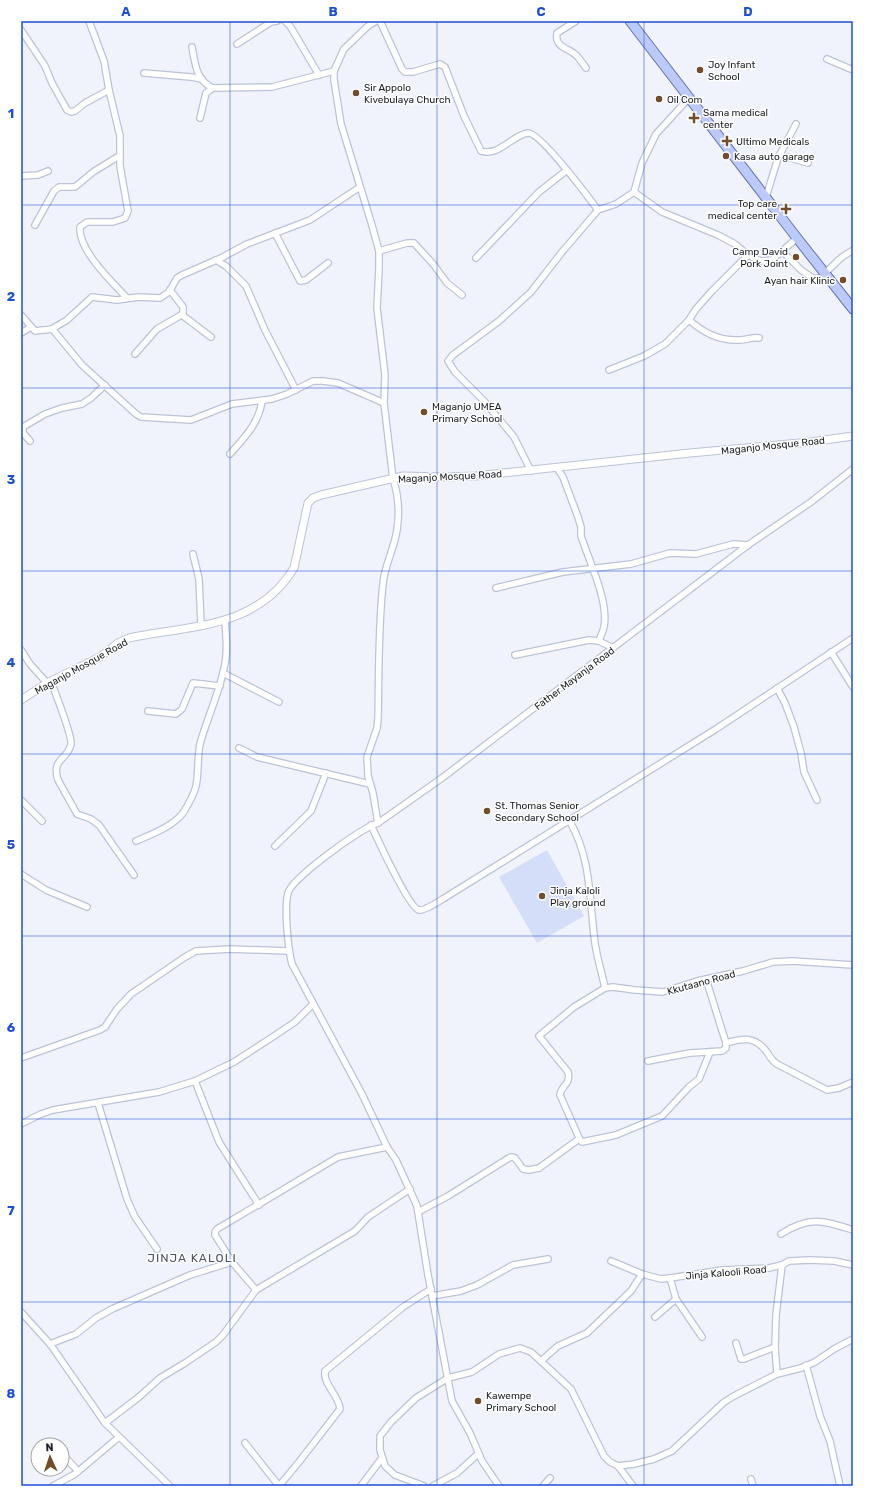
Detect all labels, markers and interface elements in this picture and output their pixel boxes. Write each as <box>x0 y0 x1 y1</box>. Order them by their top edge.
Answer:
text: A <box>121 4 131 19</box>
text: B <box>328 4 338 19</box>
text: C <box>536 4 546 19</box>
text: D <box>743 4 753 19</box>
place label: Joy Infant School <box>708 59 756 83</box>
marker: Joy Infant School <box>695 65 705 75</box>
place label: Sir Appolo Kivebulaya Church <box>364 82 451 106</box>
marker: Sir Appolo Kivebulaya Church <box>351 88 361 98</box>
marker: Oil Com <box>654 94 664 104</box>
place label: Oil Com <box>667 94 702 106</box>
text: 1 <box>8 106 14 121</box>
place label: Sama medical center <box>703 107 768 131</box>
marker: Sama medical center <box>688 112 700 124</box>
marker: Ultimo Medicals <box>721 135 733 147</box>
place label: Ultimo Medicals <box>736 136 809 148</box>
marker: Kasa auto garage <box>721 151 731 161</box>
place label: Kasa auto garage <box>734 151 815 163</box>
place label: Top care medical center <box>708 198 777 222</box>
marker: Top care medical center <box>780 203 792 215</box>
place label: Camp David Pork Joint <box>732 246 788 270</box>
marker: Camp David Pork Joint <box>791 252 801 262</box>
place label: Ayan hair Klinic <box>764 275 835 287</box>
marker: Ayan hair Klinic <box>838 275 848 285</box>
text: 2 <box>7 289 15 304</box>
place label: Maganjo UMEA Primary School <box>432 401 502 425</box>
marker: Maganjo UMEA Primary School <box>419 407 429 417</box>
street label: Maganjo Mosque Road <box>721 435 826 457</box>
street label: Maganjo Mosque Road <box>398 468 502 486</box>
text: 3 <box>7 472 16 487</box>
street label: Maganjo Mosque Road <box>33 636 130 697</box>
street label: Father Mayanja Road <box>532 645 617 713</box>
text: 4 <box>7 655 16 670</box>
place label: St. Thomas Senior Secondary School <box>495 800 579 824</box>
marker: St. Thomas Senior Secondary School <box>482 806 492 816</box>
text: 5 <box>7 837 15 852</box>
place label: Jinja Kaloli Play ground <box>550 885 605 909</box>
marker: Jinja Kaloli Play ground <box>537 891 547 901</box>
street label: Kkutaano Road <box>666 968 737 998</box>
text: 6 <box>7 1020 16 1035</box>
text: 7 <box>7 1203 15 1218</box>
district label: JINJA KALOLI <box>147 1251 237 1265</box>
street label: Jinja Kalooli Road <box>685 1263 767 1283</box>
text: 8 <box>7 1386 16 1401</box>
place label: Kawempe Primary School <box>486 1390 556 1414</box>
marker: Kawempe Primary School <box>473 1396 483 1406</box>
north arrow <box>30 1437 70 1477</box>
text: N <box>45 1441 54 1454</box>

